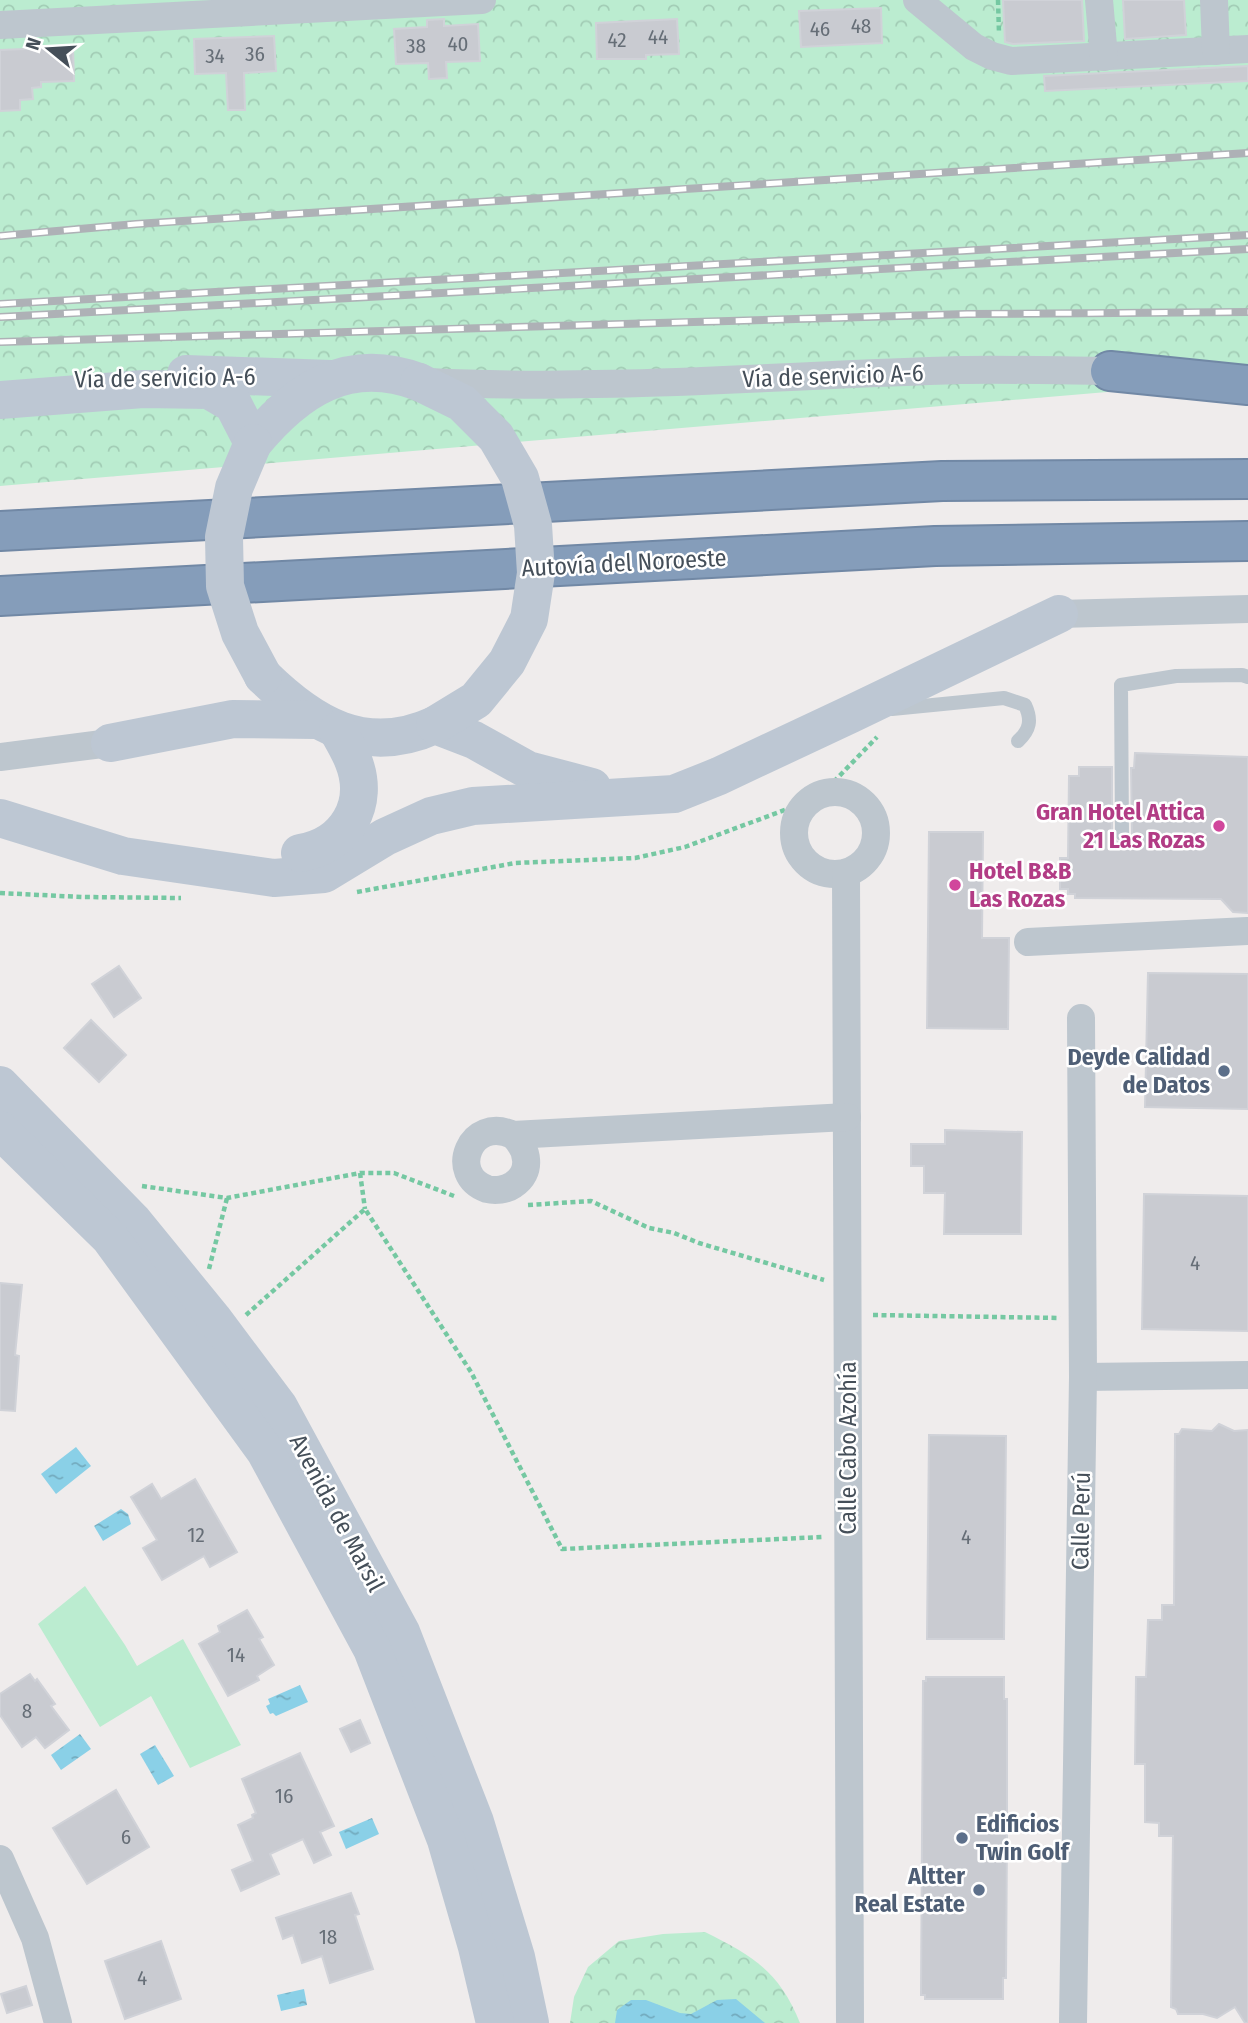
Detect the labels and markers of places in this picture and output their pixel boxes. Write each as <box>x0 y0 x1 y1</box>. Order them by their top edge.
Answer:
place label: Gran Hotel Attica 21 Las Rozas <box>1036 798 1205 854</box>
marker: Gran Hotel Attica 21 Las Rozas <box>1211 818 1227 834</box>
place label: Hotel B&B Las Rozas <box>969 857 1071 913</box>
marker: Hotel B&B Las Rozas <box>947 877 963 893</box>
place label: Deyde Calidad de Datos <box>1067 1043 1210 1099</box>
marker: Deyde Calidad de Datos <box>1216 1063 1232 1079</box>
place label: Edificios Twin Golf <box>976 1810 1071 1866</box>
marker: Edificios Twin Golf <box>954 1830 970 1846</box>
place label: Altter Real Estate <box>855 1862 965 1918</box>
marker: Altter Real Estate <box>971 1882 987 1898</box>

